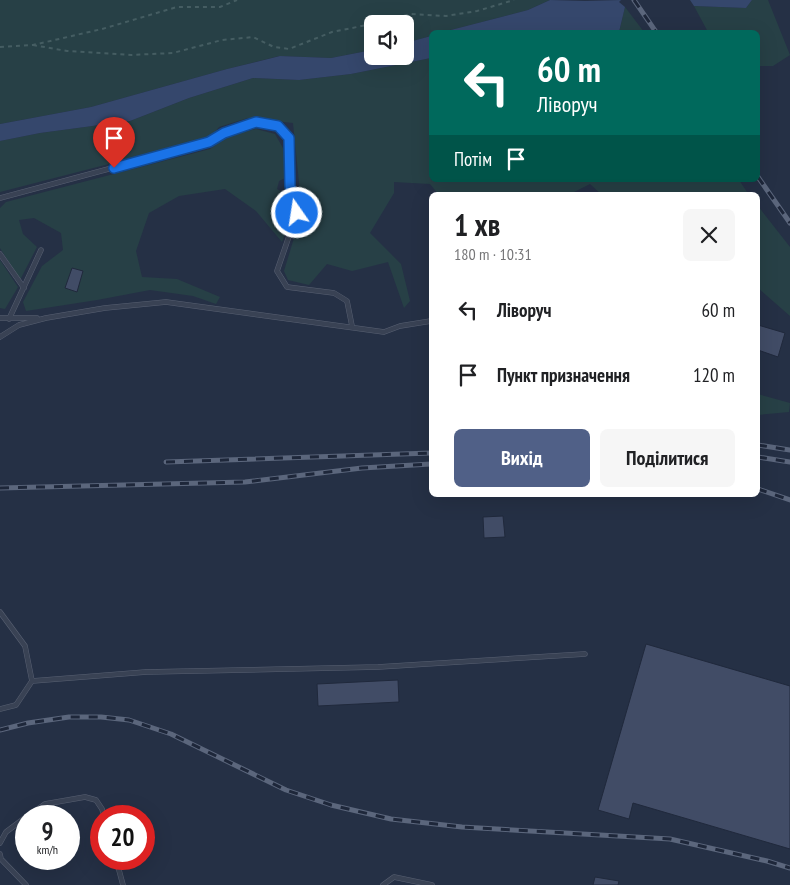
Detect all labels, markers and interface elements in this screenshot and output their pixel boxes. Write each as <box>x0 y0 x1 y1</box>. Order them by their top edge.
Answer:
map controls <box>364 15 414 65</box>
button: sound <box>364 15 414 65</box>
text: 60 m <box>537 46 601 92</box>
icon: left <box>454 50 519 115</box>
text: Ліворуч <box>537 90 598 118</box>
pin <box>93 117 135 168</box>
icon: arrive <box>100 124 128 152</box>
icon: arrive <box>502 145 530 173</box>
text: Потім <box>454 147 492 171</box>
position arrow <box>270 186 322 238</box>
text: 1 хв <box>454 205 500 244</box>
button: close <box>683 209 735 261</box>
text: 180 m · 10:31 <box>454 244 532 264</box>
icon: left <box>454 296 482 324</box>
text: Ліворуч <box>497 298 551 322</box>
text: 60 m <box>702 298 735 322</box>
icon: arrive <box>454 361 482 389</box>
text: Пункт призначення <box>497 363 630 387</box>
text: 120 m <box>693 363 735 387</box>
button: Вихід <box>454 429 590 487</box>
button: Поділитися <box>600 429 735 487</box>
speed limit sign: 20 <box>90 805 155 870</box>
text: 9 <box>42 815 53 847</box>
text: km/h <box>37 842 58 857</box>

